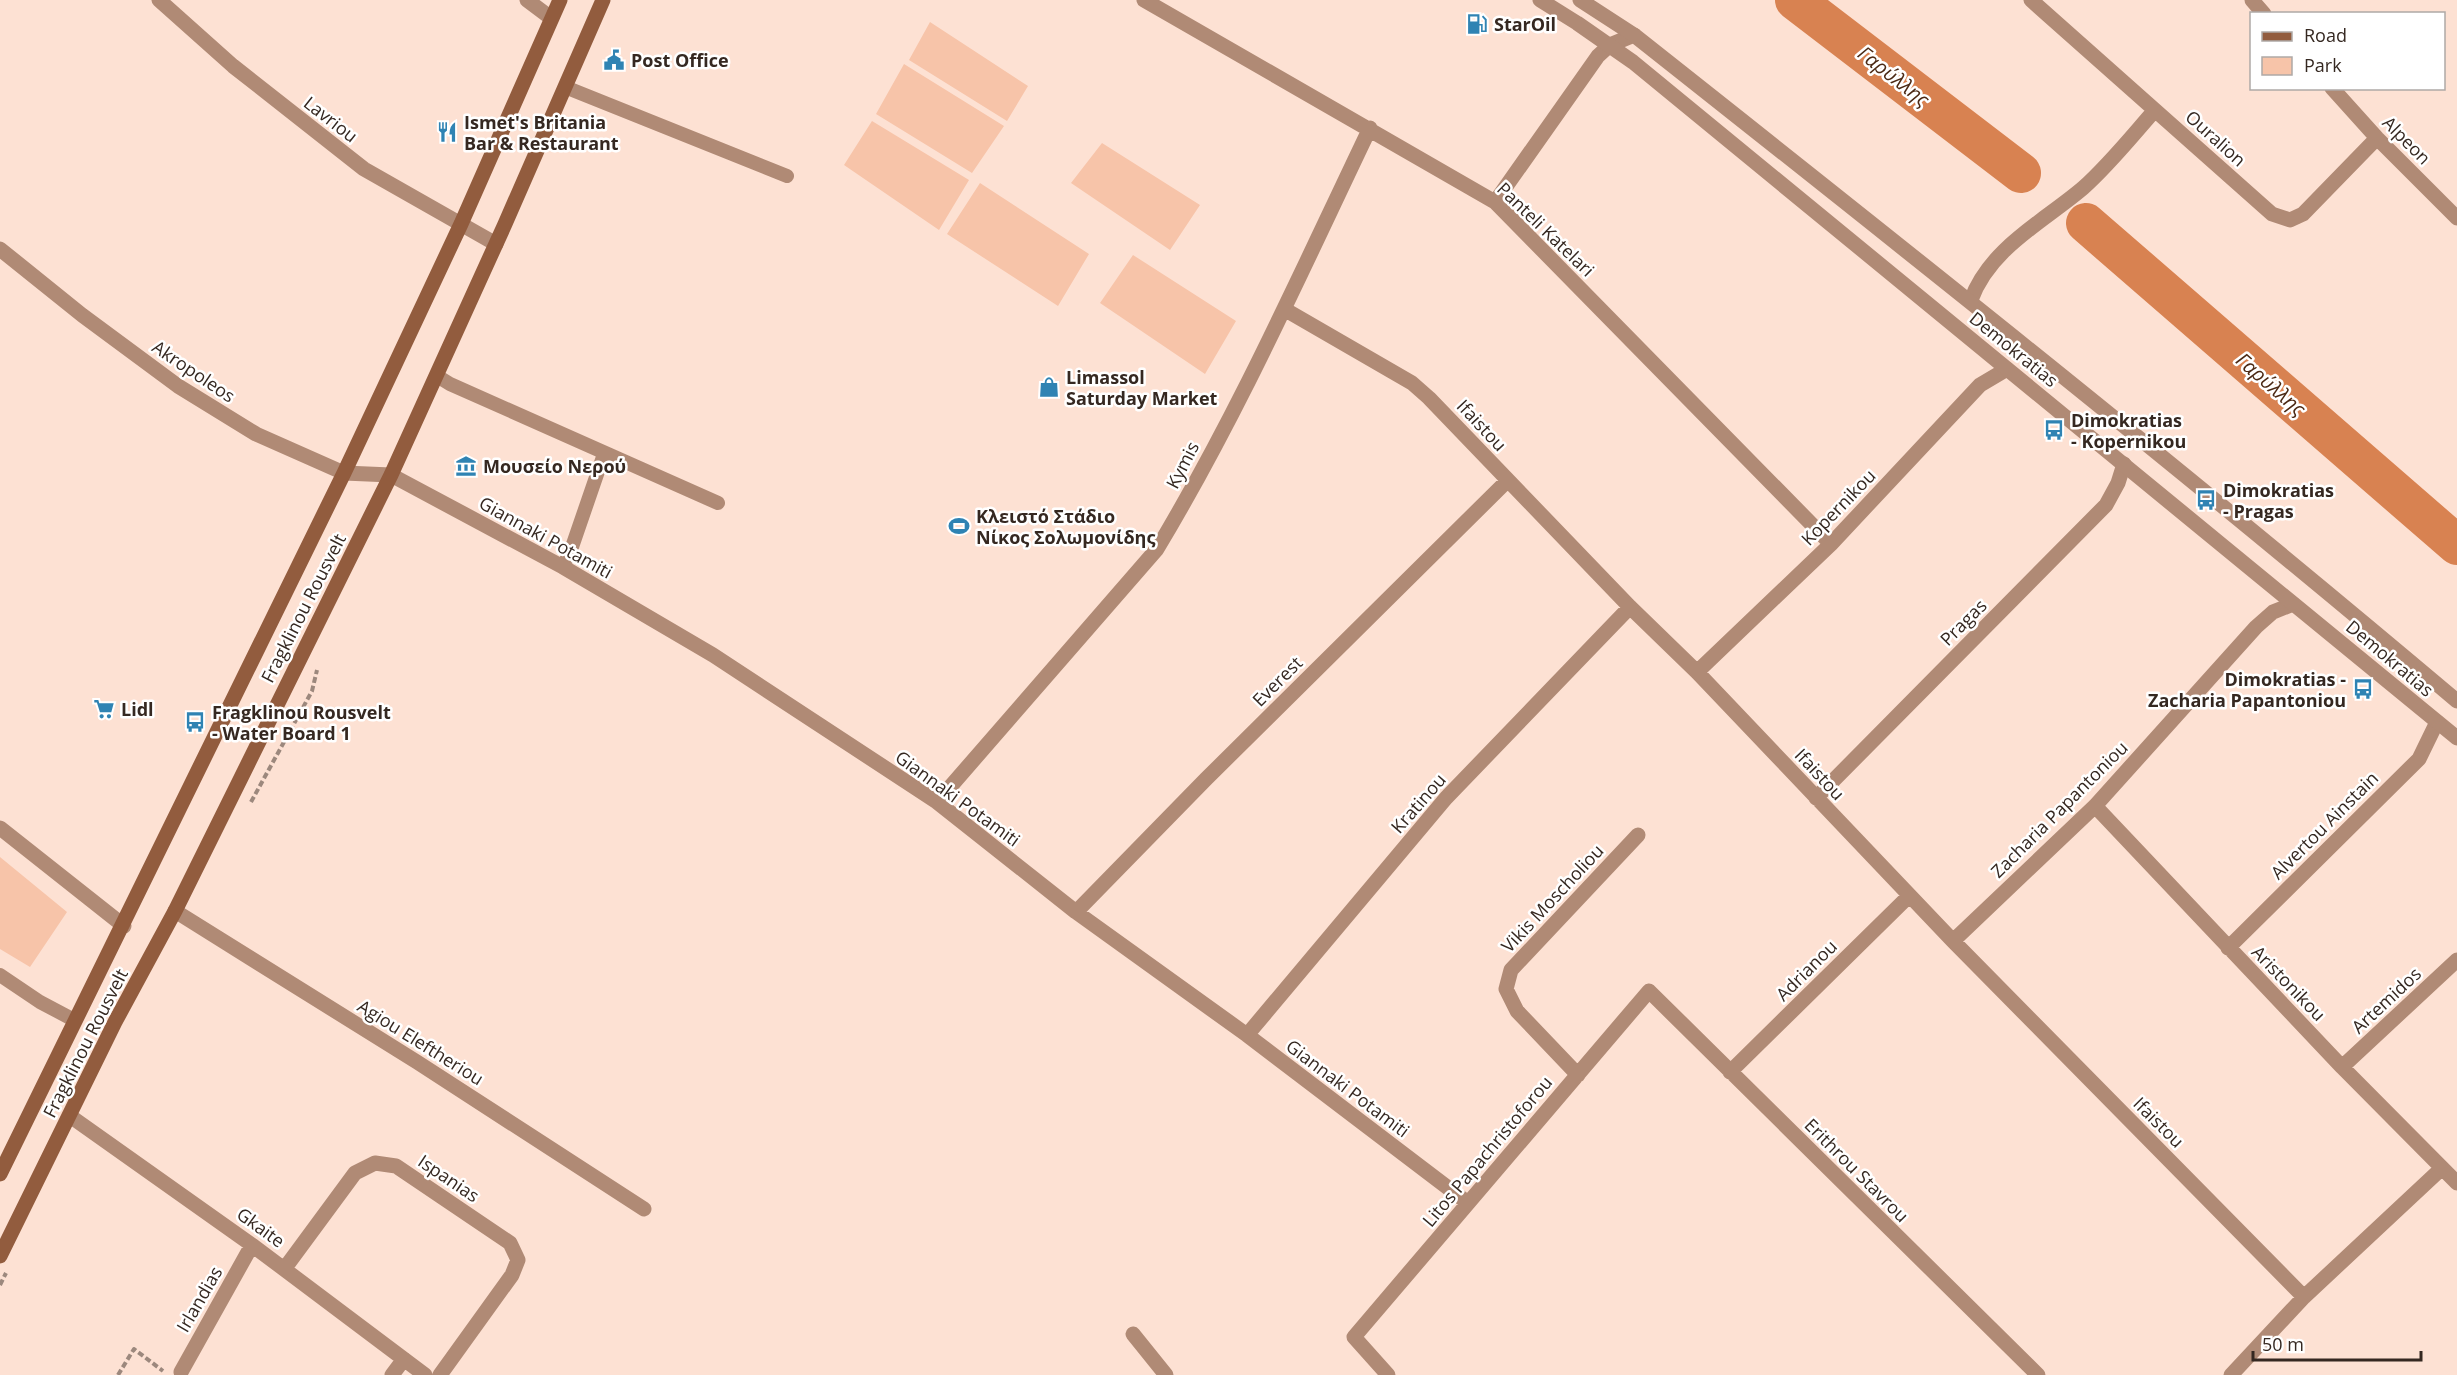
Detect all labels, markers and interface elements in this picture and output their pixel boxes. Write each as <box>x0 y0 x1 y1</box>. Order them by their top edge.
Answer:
fuel station icon: StarOil <box>1465 12 1489 36</box>
place label: StarOil <box>1494 12 1556 36</box>
legend <box>2250 12 2445 90</box>
text: Road <box>2304 23 2347 47</box>
water label: Γαρύλλης <box>1853 40 1936 113</box>
public building icon: Post Office <box>602 48 626 72</box>
place label: Post Office <box>631 48 729 72</box>
text: Park <box>2304 53 2342 77</box>
street label: Lavriou <box>299 90 363 148</box>
street label: Ouralion <box>2181 105 2251 171</box>
place label: Ismet's Britania Bar & Restaurant <box>464 110 619 155</box>
street label: Alpeon <box>2378 111 2436 169</box>
restaurant icon: Ismet's Britania Bar & Restaurant <box>435 120 459 144</box>
street label: Panteli Katelari <box>1492 177 1600 281</box>
street label: Demokratias <box>1965 306 2063 392</box>
street label: Akropoleos <box>148 335 240 407</box>
water label: Γαρύλλης <box>2230 346 2312 422</box>
place label: Limassol Saturday Market <box>1066 365 1218 410</box>
shop icon: Limassol Saturday Market <box>1037 375 1061 399</box>
street label: Ifaistou <box>1452 394 1512 456</box>
place label: Dimokratias - Kopernikou <box>2071 408 2186 453</box>
bus stop icon: Dimokratias - Kopernikou <box>2042 418 2066 442</box>
street label: Kymis <box>1160 437 1204 493</box>
museum icon: Μουσείο Νερού <box>454 454 478 478</box>
place label: Μουσείο Νερού <box>483 454 626 478</box>
street label: Kopernikou <box>1796 464 1880 550</box>
place label: Dimokratias - Pragas <box>2223 478 2334 523</box>
bus stop icon: Dimokratias - Pragas <box>2194 488 2218 512</box>
street label: Giannaki Potamiti <box>475 490 617 584</box>
place label: Κλειστό Στάδιο Νίκος Σολωμονίδης <box>976 504 1155 549</box>
sports icon: Κλειστό Στάδιο Νίκος Σολωμονίδης <box>947 514 971 538</box>
street label: Fragklinou Rousvelt <box>255 529 351 687</box>
street label: Pragas <box>1935 594 1991 650</box>
street label: Demokratias <box>2341 614 2439 702</box>
street label: Everest <box>1247 651 1307 711</box>
place label: Dimokratias - Zacharia Papantoniou <box>2148 667 2346 712</box>
bus stop icon: Dimokratias - Zacharia Papantoniou <box>2351 677 2375 701</box>
supermarket icon: Lidl <box>92 697 116 721</box>
place label: Lidl <box>121 697 154 721</box>
place label: Fragklinou Rousvelt - Water Board 1 <box>212 700 391 745</box>
bus stop icon: Fragklinou Rousvelt - Water Board 1 <box>183 710 207 734</box>
street label: Zacharia Papantoniou <box>1985 735 2133 883</box>
street label: Ifaistou <box>1790 743 1850 805</box>
street label: Giannaki Potamiti <box>891 745 1025 851</box>
street label: Alvertou Ainstain <box>2265 766 2383 884</box>
street label: Kratinou <box>1385 768 1451 838</box>
street label: Vikis Moscholiou <box>1496 839 1608 957</box>
street label: Adrianou <box>1770 934 1842 1006</box>
street label: Aristonikou <box>2247 940 2331 1026</box>
street label: Artemidos <box>2346 962 2426 1038</box>
street label: Fragklinou Rousvelt <box>37 964 133 1122</box>
street label: Agiou Eleftheriou <box>353 994 489 1090</box>
street label: Giannaki Potamiti <box>1281 1034 1415 1142</box>
street label: Litos Papachristoforou <box>1417 1071 1557 1231</box>
street label: Ifaistou <box>2128 1091 2190 1153</box>
street label: Erithrou Stavrou <box>1800 1113 1914 1227</box>
street label: Ispanias <box>414 1149 484 1207</box>
street label: Gkaite <box>232 1202 290 1252</box>
street label: Irlandias <box>171 1262 227 1336</box>
scale bar <box>2253 1324 2421 1362</box>
text: 50 m <box>2262 1332 2304 1356</box>

